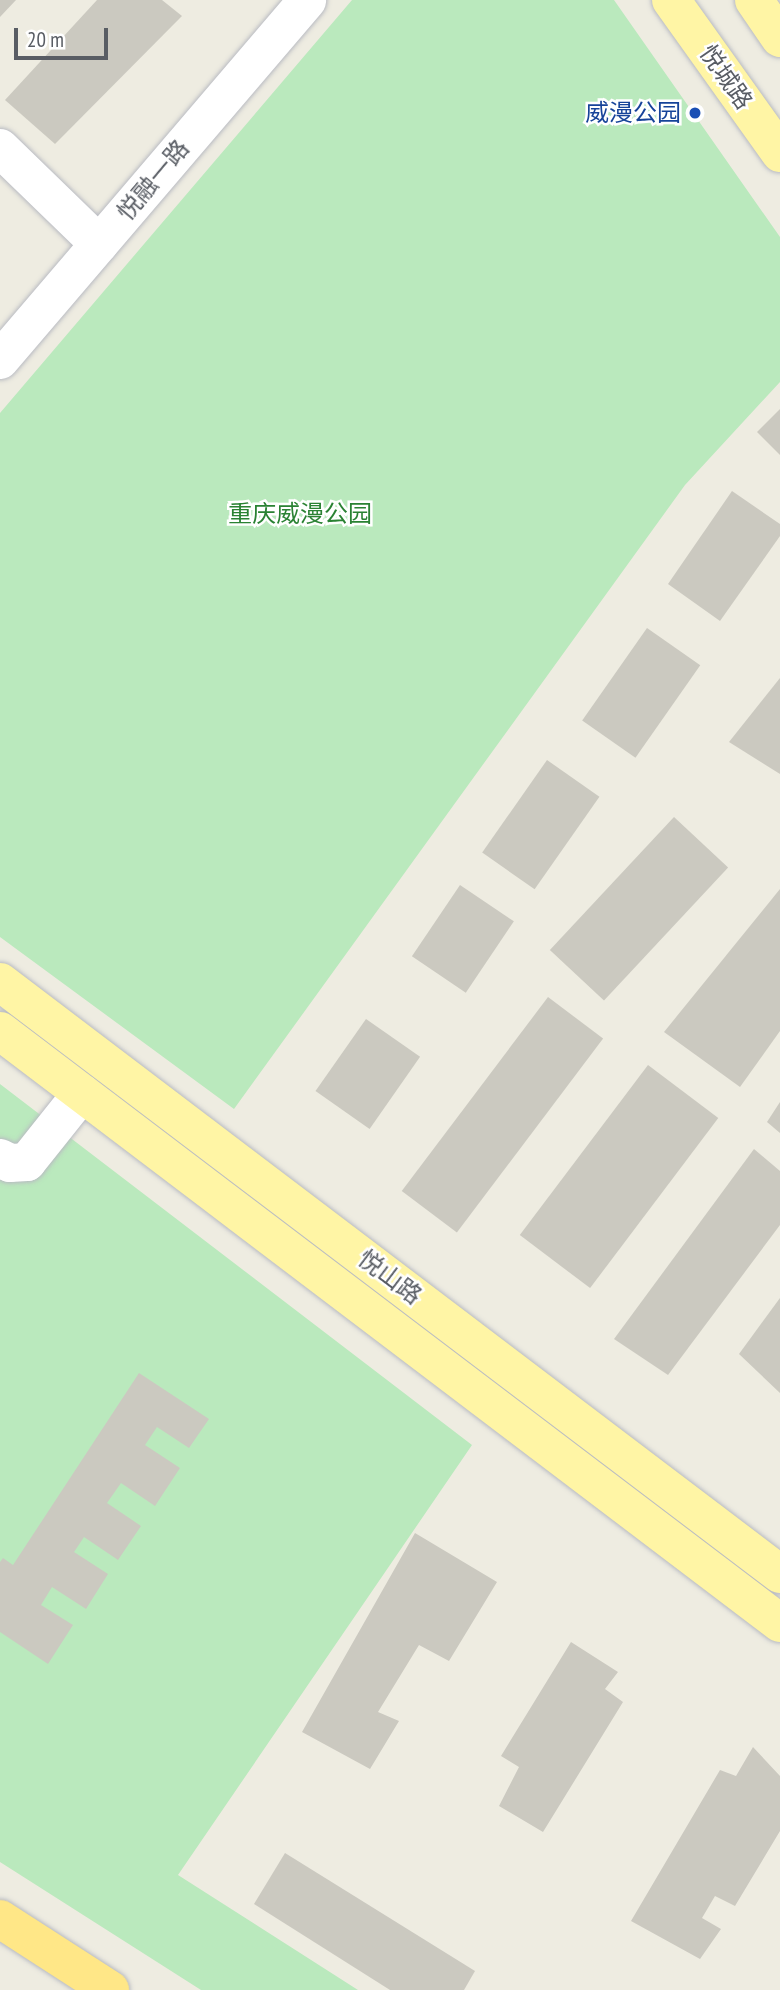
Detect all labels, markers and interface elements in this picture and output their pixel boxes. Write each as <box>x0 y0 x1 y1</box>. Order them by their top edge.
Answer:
scale bar <box>18 14 112 58</box>
text: 20 m <box>27 26 64 53</box>
street label: 悦城路 <box>694 39 758 115</box>
place label: 威漫公园 <box>585 99 681 127</box>
marker: 威漫公园 <box>687 105 703 121</box>
street label: 悦融一路 <box>111 134 195 226</box>
park label: 重庆威漫公园 <box>228 500 372 528</box>
street label: 悦山路 <box>353 1244 427 1310</box>

